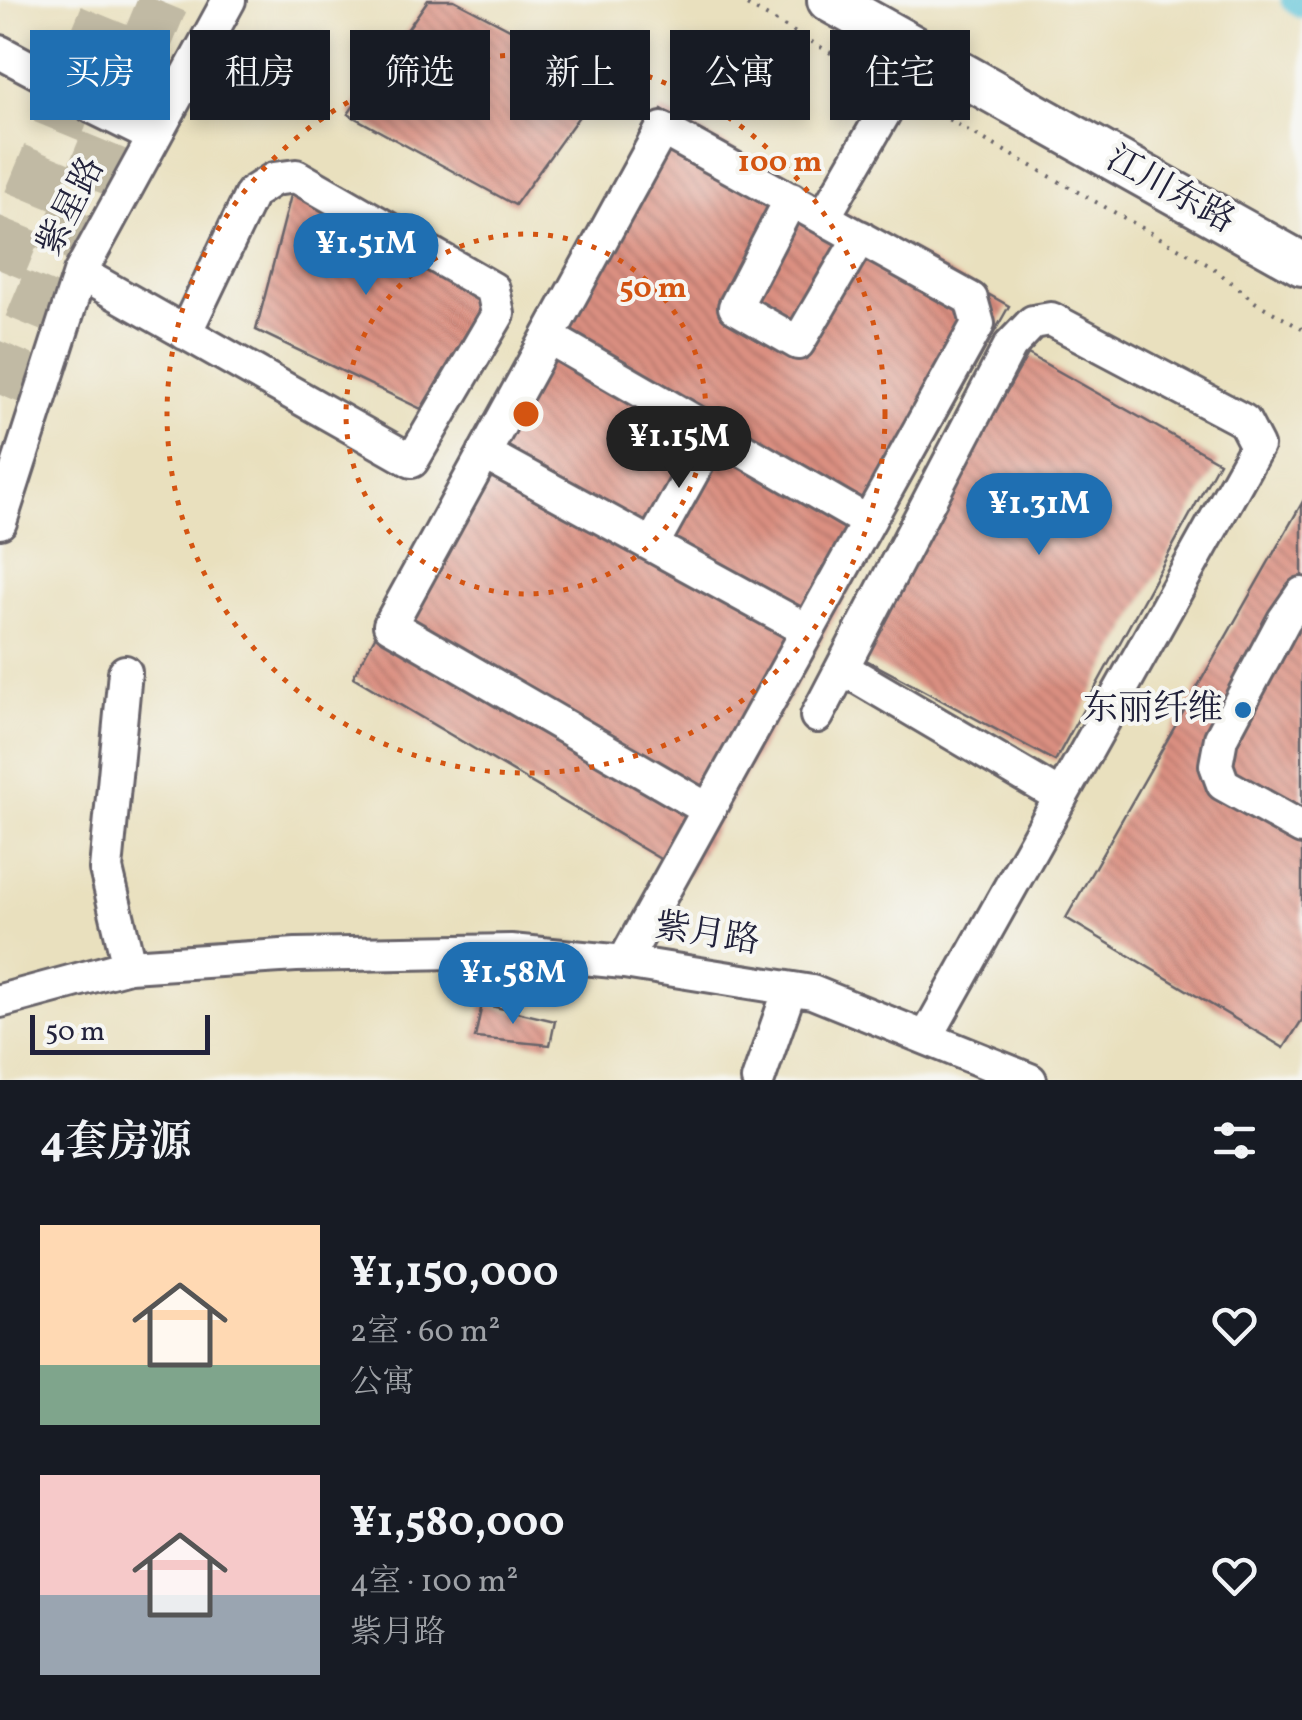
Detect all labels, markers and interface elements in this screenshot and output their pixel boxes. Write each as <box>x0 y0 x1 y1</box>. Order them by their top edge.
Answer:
chip: 买房 <box>30 30 170 120</box>
chip: 租房 <box>190 30 330 120</box>
chip: 筛选 <box>350 30 490 120</box>
chip: 新上 <box>510 30 650 120</box>
chip: 公寓 <box>670 30 810 120</box>
chip: 住宅 <box>830 30 970 120</box>
street label: 江川东路 <box>1097 136 1243 246</box>
text: 100 m <box>738 142 822 184</box>
street label: 紫星路 <box>27 149 117 265</box>
pin: ¥1.51M <box>285 213 447 298</box>
text: ¥1.51M <box>315 223 417 267</box>
text: 50 m <box>619 268 687 310</box>
centre of rings <box>508 396 544 432</box>
pin: ¥1.15M <box>598 406 760 491</box>
text: ¥1.15M <box>628 416 730 460</box>
pin: ¥1.31M <box>958 473 1120 558</box>
text: ¥1.31M <box>988 483 1090 527</box>
place label: 东丽纤维 <box>1083 686 1223 734</box>
marker: 东丽纤维 <box>1232 699 1254 721</box>
street label: 紫月路 <box>651 903 763 967</box>
pin: ¥1.58M <box>432 942 594 1027</box>
text: ¥1.58M <box>460 952 566 996</box>
scale bar <box>30 1010 210 1054</box>
text: 50 m <box>45 1013 105 1052</box>
icon: filters <box>1207 1113 1262 1168</box>
text: 4套房源 <box>40 1115 191 1174</box>
text: ¥1,150,000 <box>350 1245 559 1304</box>
icon: home <box>120 1265 240 1385</box>
icon: heart <box>1207 1298 1262 1353</box>
text: 2室 · 60 m² <box>350 1311 500 1355</box>
text: 公寓 <box>350 1362 414 1406</box>
text: ¥1,580,000 <box>350 1495 565 1554</box>
icon: home <box>120 1515 240 1635</box>
icon: heart <box>1207 1548 1262 1603</box>
text: 4室 · 100 m² <box>350 1561 518 1605</box>
text: 紫月路 <box>350 1612 446 1656</box>

